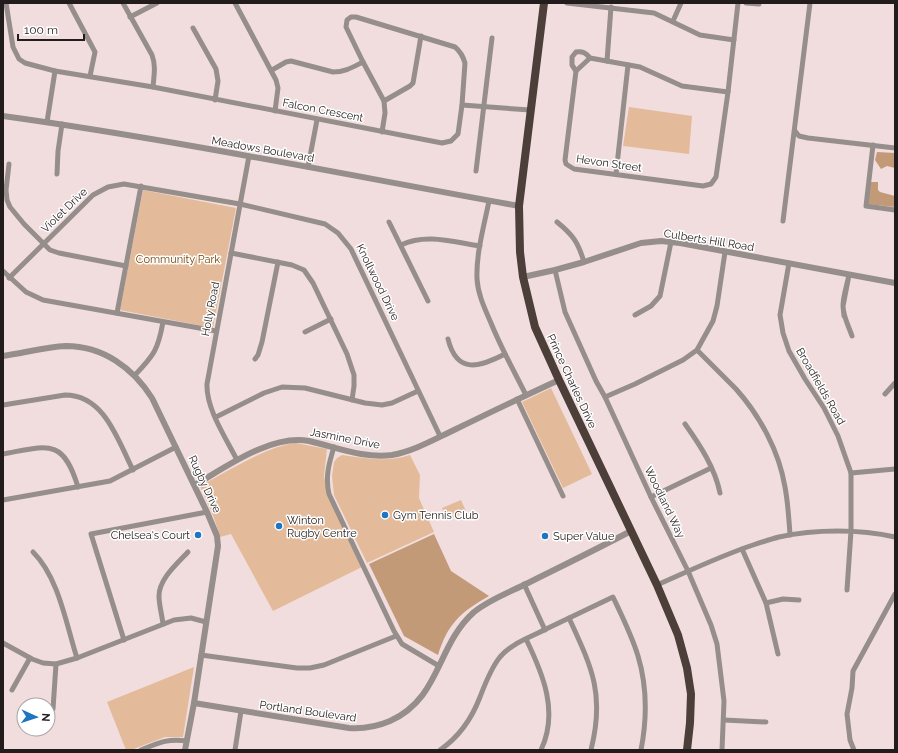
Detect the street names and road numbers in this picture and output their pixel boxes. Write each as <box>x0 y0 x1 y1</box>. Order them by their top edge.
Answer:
street label: Falcon Crescent <box>281 96 365 125</box>
street label: Meadows Boulevard <box>211 134 315 165</box>
street label: Hevon Street <box>575 152 643 175</box>
street label: Violet Drive <box>39 185 90 235</box>
street label: Culberts Hill Road <box>663 227 755 254</box>
street label: Knollwood Drive <box>353 242 402 323</box>
street label: Holly Road <box>199 281 222 337</box>
street label: Prince Charles Drive <box>544 332 599 431</box>
street label: Broadfields Road <box>793 345 848 427</box>
street label: Jasmine Drive <box>309 425 381 452</box>
street label: Rugby Drive <box>186 453 224 515</box>
street label: Woodland Way <box>642 464 688 540</box>
street label: Portland Boulevard <box>259 698 357 725</box>

